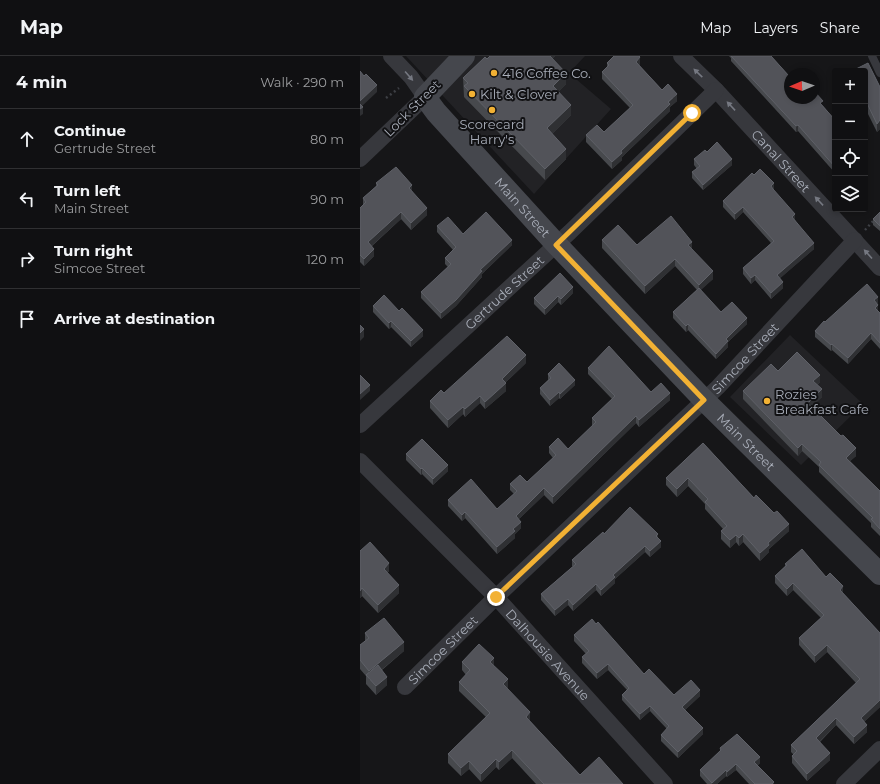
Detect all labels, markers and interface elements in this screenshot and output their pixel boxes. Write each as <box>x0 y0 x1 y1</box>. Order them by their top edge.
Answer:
text: Map <box>20 16 63 39</box>
text: Map <box>700 19 731 37</box>
text: Layers <box>753 19 798 37</box>
text: Share <box>820 19 860 37</box>
place label: 416 Coffee Co. <box>502 65 591 81</box>
marker: 416 Coffee Co. <box>489 68 499 78</box>
one-way arrow <box>693 68 703 78</box>
north arrow <box>784 68 820 104</box>
map controls <box>832 68 868 212</box>
button: + <box>832 68 868 104</box>
one-way arrow <box>404 70 413 81</box>
text: 4 min <box>16 72 67 92</box>
text: Walk · 290 m <box>260 74 344 90</box>
street label: Lock Street <box>380 76 444 140</box>
place label: Kilt & Clover <box>480 86 558 102</box>
marker: Kilt & Clover <box>467 89 477 99</box>
one-way arrow <box>726 101 736 111</box>
route start <box>683 104 701 122</box>
button: − <box>832 104 868 140</box>
marker: Scorecard Harry's <box>487 105 497 115</box>
place label: Scorecard Harry's <box>459 116 525 147</box>
text: Continue <box>54 121 126 140</box>
street label: Canal Street <box>748 126 814 195</box>
icon: ahead <box>16 128 38 150</box>
text: 80 m <box>310 131 344 147</box>
text: Gertrude Street <box>54 140 156 156</box>
button: locate <box>832 140 868 176</box>
street label: Main Street <box>491 174 554 240</box>
button: layers <box>832 176 868 212</box>
text: Turn left <box>54 181 121 200</box>
icon: left <box>16 188 38 210</box>
text: 90 m <box>310 191 344 207</box>
one-way arrow <box>815 196 824 207</box>
text: Main Street <box>54 200 129 216</box>
text: Turn right <box>54 241 133 260</box>
icon: right <box>16 248 38 270</box>
one-way arrow <box>863 249 872 259</box>
text: 120 m <box>306 251 344 267</box>
street label: Gertrude Street <box>461 252 547 333</box>
text: Simcoe Street <box>54 260 145 276</box>
icon: arrive <box>16 308 38 330</box>
text: Arrive at destination <box>54 309 215 328</box>
street label: Simcoe Street <box>708 319 782 397</box>
place label: Rozies Breakfast Cafe <box>775 386 869 417</box>
marker: Rozies Breakfast Cafe <box>762 396 772 406</box>
street label: Main Street <box>714 410 779 474</box>
route end <box>487 588 505 606</box>
street label: Dalhousie Avenue <box>503 606 594 704</box>
street label: Simcoe Street <box>405 612 481 688</box>

